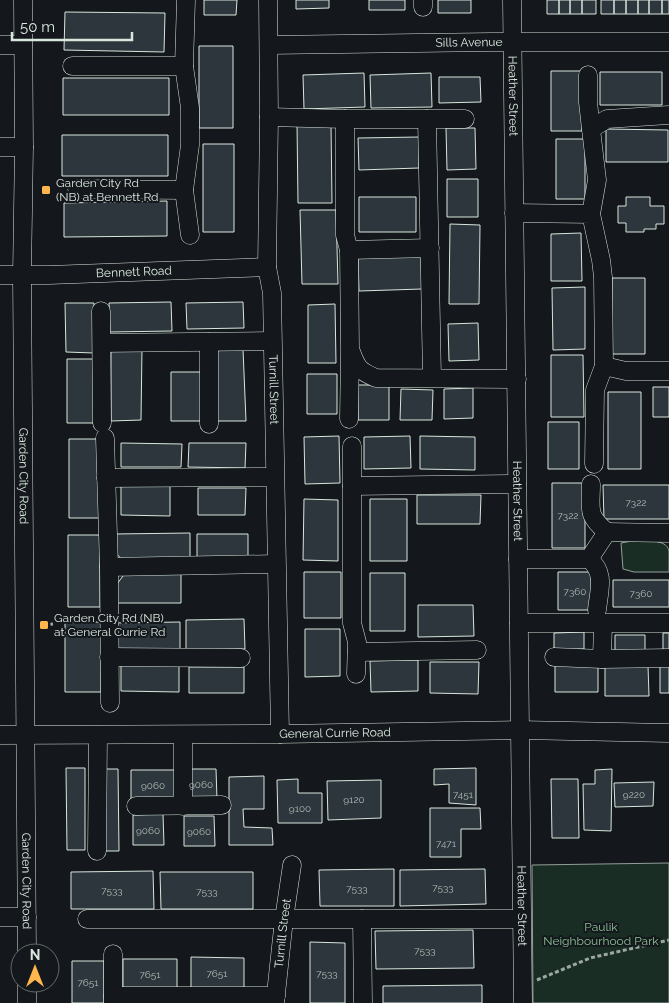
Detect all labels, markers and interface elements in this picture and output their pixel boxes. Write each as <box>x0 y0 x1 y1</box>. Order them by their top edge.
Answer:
scale bar <box>12 10 132 42</box>
text: 50 m <box>20 18 55 36</box>
street label: Sills Avenue <box>435 35 503 50</box>
street label: Heather Street <box>506 56 520 136</box>
place label: Garden City Rd (NB) at Bennett Rd <box>56 176 159 204</box>
marker: Garden City Rd (NB) at Bennett Rd <box>40 184 52 196</box>
street label: Bennett Road <box>96 263 172 280</box>
street label: Turnill Street <box>266 354 281 425</box>
street label: Garden City Road <box>16 428 31 524</box>
street label: Heather Street <box>510 461 525 541</box>
house number: 7322 <box>625 497 647 508</box>
house number: 7322 <box>557 510 579 521</box>
house number: 7360 <box>564 586 586 597</box>
house number: 7360 <box>630 588 652 599</box>
place label: Garden City Rd (NB) at General Currie Rd <box>54 611 166 639</box>
marker: Garden City Rd (NB) at General Currie Rd <box>38 619 50 631</box>
street label: General Currie Road <box>279 725 391 741</box>
house number: 9060 <box>189 779 213 790</box>
house number: 9060 <box>141 780 165 791</box>
house number: 7451 <box>453 789 474 800</box>
house number: 9220 <box>623 789 645 800</box>
house number: 9120 <box>343 794 365 805</box>
house number: 9100 <box>289 803 311 814</box>
house number: 9060 <box>136 825 160 836</box>
house number: 9060 <box>187 826 211 837</box>
street label: Garden City Road <box>19 833 34 929</box>
house number: 7471 <box>436 838 457 849</box>
street label: Heather Street <box>514 866 529 946</box>
house number: 7533 <box>432 882 454 893</box>
house number: 7533 <box>346 883 368 894</box>
house number: 7533 <box>101 885 123 896</box>
house number: 7533 <box>196 886 218 897</box>
street label: Turnill Street <box>272 898 294 969</box>
park label: Paulik Neighbourhood Park <box>543 920 659 948</box>
north arrow <box>10 943 60 993</box>
house number: 7533 <box>414 945 436 956</box>
text: N <box>30 947 40 963</box>
house number: 7651 <box>206 968 228 979</box>
house number: 7533 <box>316 968 338 979</box>
house number: 7651 <box>139 969 161 980</box>
house number: 7651 <box>77 977 99 988</box>

